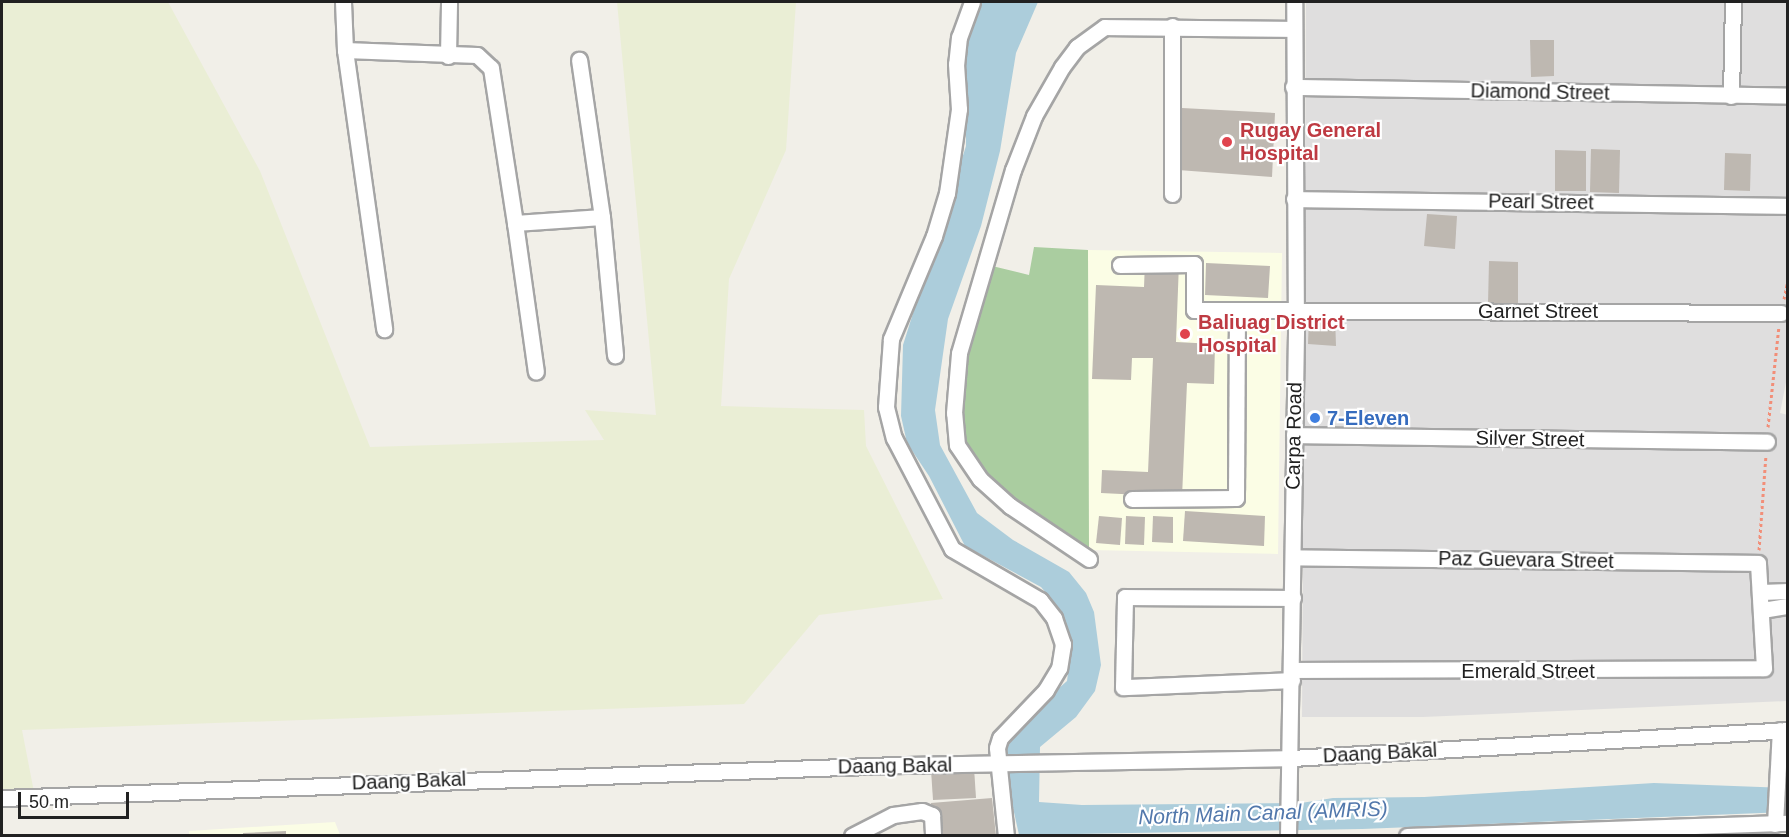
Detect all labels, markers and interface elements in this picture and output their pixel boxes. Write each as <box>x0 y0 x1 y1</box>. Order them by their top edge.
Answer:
street label: Diamond Street <box>1470 79 1610 105</box>
place label: Rugay General Hospital <box>1240 118 1381 165</box>
marker: Rugay General Hospital <box>1218 133 1236 151</box>
street label: Pearl Street <box>1488 189 1594 215</box>
street label: Garnet Street <box>1478 299 1598 323</box>
place label: Baliuag District Hospital <box>1198 310 1345 357</box>
marker: Baliuag District Hospital <box>1176 325 1194 343</box>
street label: Carpa Road <box>1281 382 1307 490</box>
place label: 7-Eleven <box>1327 406 1409 430</box>
marker: 7-Eleven <box>1308 411 1322 425</box>
street label: Silver Street <box>1475 426 1585 452</box>
street label: Paz Guevara Street <box>1438 546 1614 574</box>
street label: Emerald Street <box>1461 659 1595 683</box>
street label: Daang Bakal <box>1322 738 1438 768</box>
street label: Daang Bakal <box>838 753 952 779</box>
street label: Daang Bakal <box>351 767 467 795</box>
scale bar <box>21 780 132 818</box>
text: 50 m <box>29 792 69 812</box>
water label: North Main Canal (AMRIS) <box>1138 796 1388 830</box>

